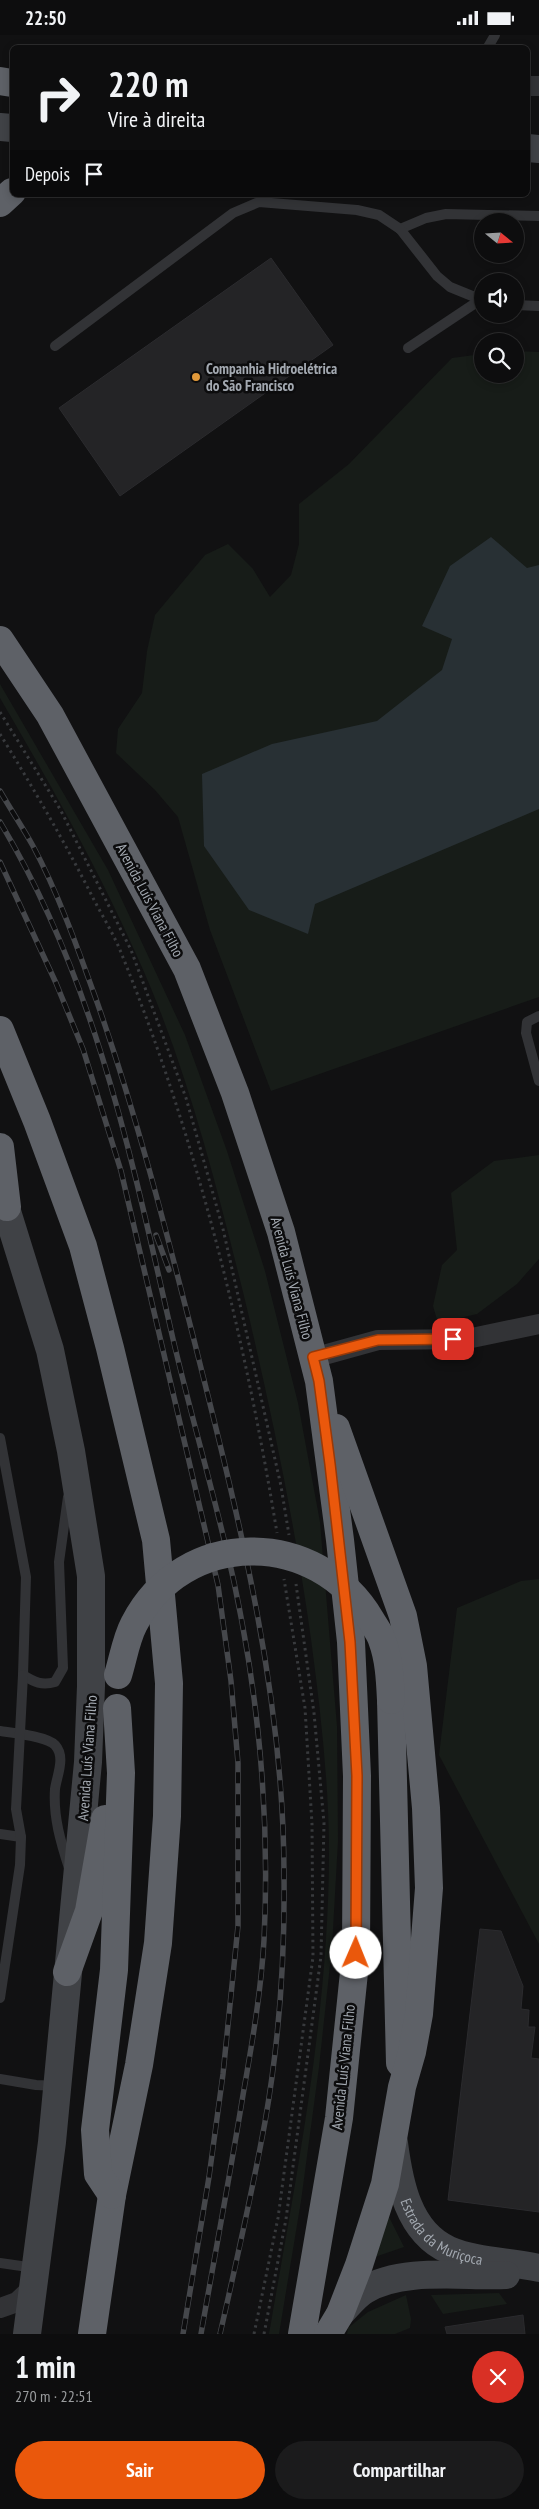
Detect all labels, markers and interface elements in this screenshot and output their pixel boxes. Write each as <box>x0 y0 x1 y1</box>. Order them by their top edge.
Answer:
text: 22:50 <box>25 6 66 30</box>
text: 220 m <box>108 61 189 107</box>
icon: right <box>25 65 90 130</box>
text: Vire à direita <box>108 105 205 133</box>
icon: arrive <box>80 160 108 188</box>
text: Depois <box>25 162 70 186</box>
north arrow <box>474 213 524 263</box>
map controls <box>474 213 524 383</box>
button: sound <box>474 273 524 323</box>
button: search <box>474 333 524 383</box>
place label: Companhia Hidroelétrica do São Francisco <box>206 359 337 395</box>
marker: Companhia Hidroelétrica do São Francisco <box>190 371 202 383</box>
street label: Avenida Luís Viana Filho <box>112 840 188 960</box>
street label: Avenida Luís Viana Filho <box>267 1215 317 1341</box>
pin <box>432 1318 474 1360</box>
icon: arrive <box>439 1325 467 1353</box>
street label: Avenida Luís Viana Filho <box>73 1695 101 1821</box>
position arrow <box>329 1926 381 1978</box>
street label: Avenida Luís Viana Filho <box>327 2003 359 2131</box>
street label: Estrada da Muriçoca <box>397 2195 484 2269</box>
text: 1 min <box>15 2347 76 2386</box>
button: close <box>472 2351 524 2403</box>
text: 270 m · 22:51 <box>15 2386 93 2406</box>
button: Sair <box>15 2441 265 2499</box>
button: Compartilhar <box>275 2441 524 2499</box>

